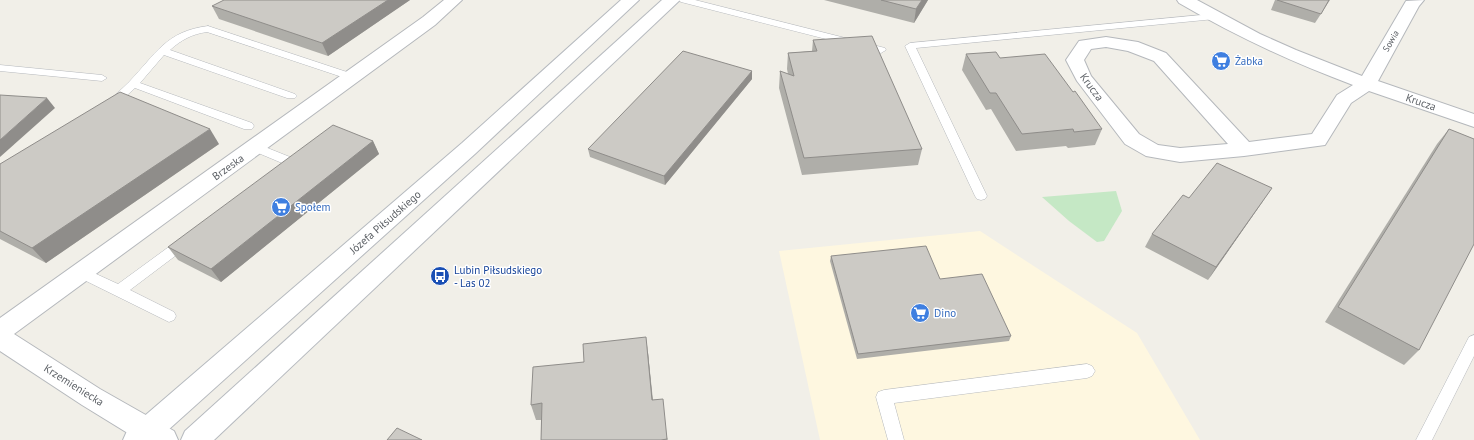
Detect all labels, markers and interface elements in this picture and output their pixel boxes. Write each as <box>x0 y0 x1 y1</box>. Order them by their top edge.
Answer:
street label: Sowia <box>1380 28 1401 53</box>
supermarket icon: Żabka <box>1210 50 1232 72</box>
place label: Żabka <box>1235 54 1263 68</box>
street label: Krucza <box>1077 70 1107 104</box>
street label: Krucza <box>1404 90 1438 114</box>
street label: Brzeska <box>209 151 247 183</box>
street label: Józefa Piłsudskiego <box>346 187 424 257</box>
supermarket icon: Społem <box>270 196 292 218</box>
place label: Społem <box>295 200 330 214</box>
place label: Lubin Piłsudskiego - Las 02 <box>454 263 542 290</box>
bus stop icon: Lubin Piłsudskiego - Las 02 <box>429 265 451 287</box>
supermarket icon: Dino <box>909 302 931 324</box>
place label: Dino <box>934 306 956 320</box>
street label: Krzemieniecka <box>41 361 107 409</box>

